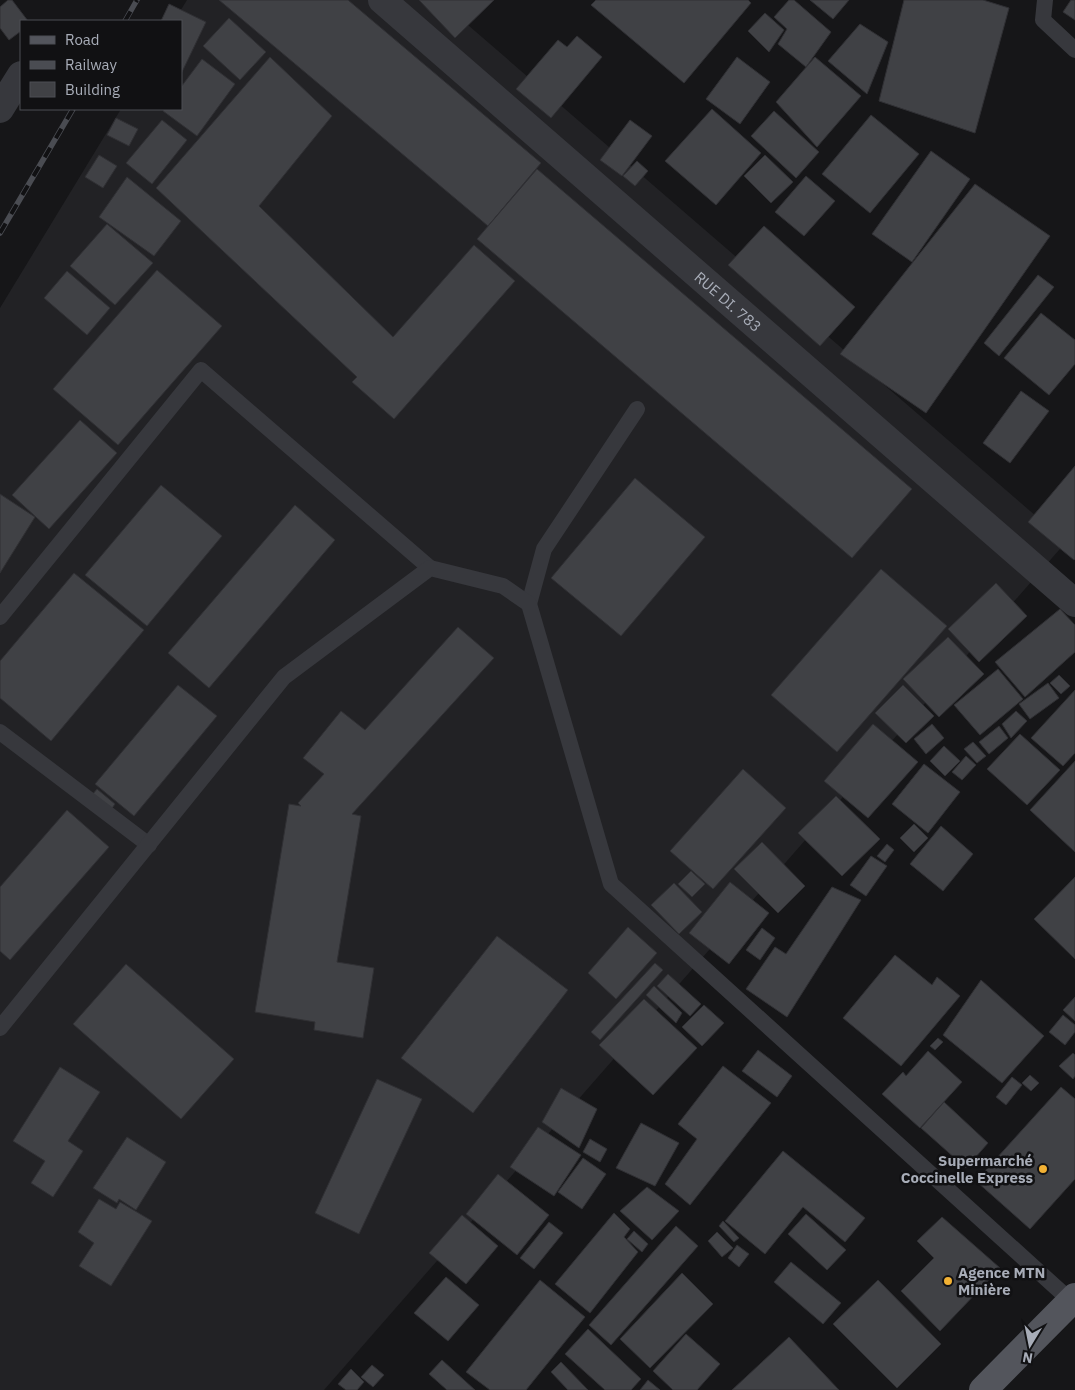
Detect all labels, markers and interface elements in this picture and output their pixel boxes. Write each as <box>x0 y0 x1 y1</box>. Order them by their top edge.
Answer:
legend <box>20 20 182 110</box>
text: Road <box>65 30 100 49</box>
text: Railway <box>65 55 118 74</box>
text: Building <box>65 80 120 99</box>
street label: RUE DI. 783 <box>691 267 766 336</box>
place label: Supermarché Coccinelle Express <box>901 1151 1033 1187</box>
marker: Supermarché Coccinelle Express <box>1037 1163 1049 1175</box>
place label: Agence MTN Minière <box>958 1263 1045 1299</box>
marker: Agence MTN Minière <box>942 1275 954 1287</box>
north arrow <box>1005 1320 1055 1370</box>
text: N <box>1021 1348 1034 1368</box>

